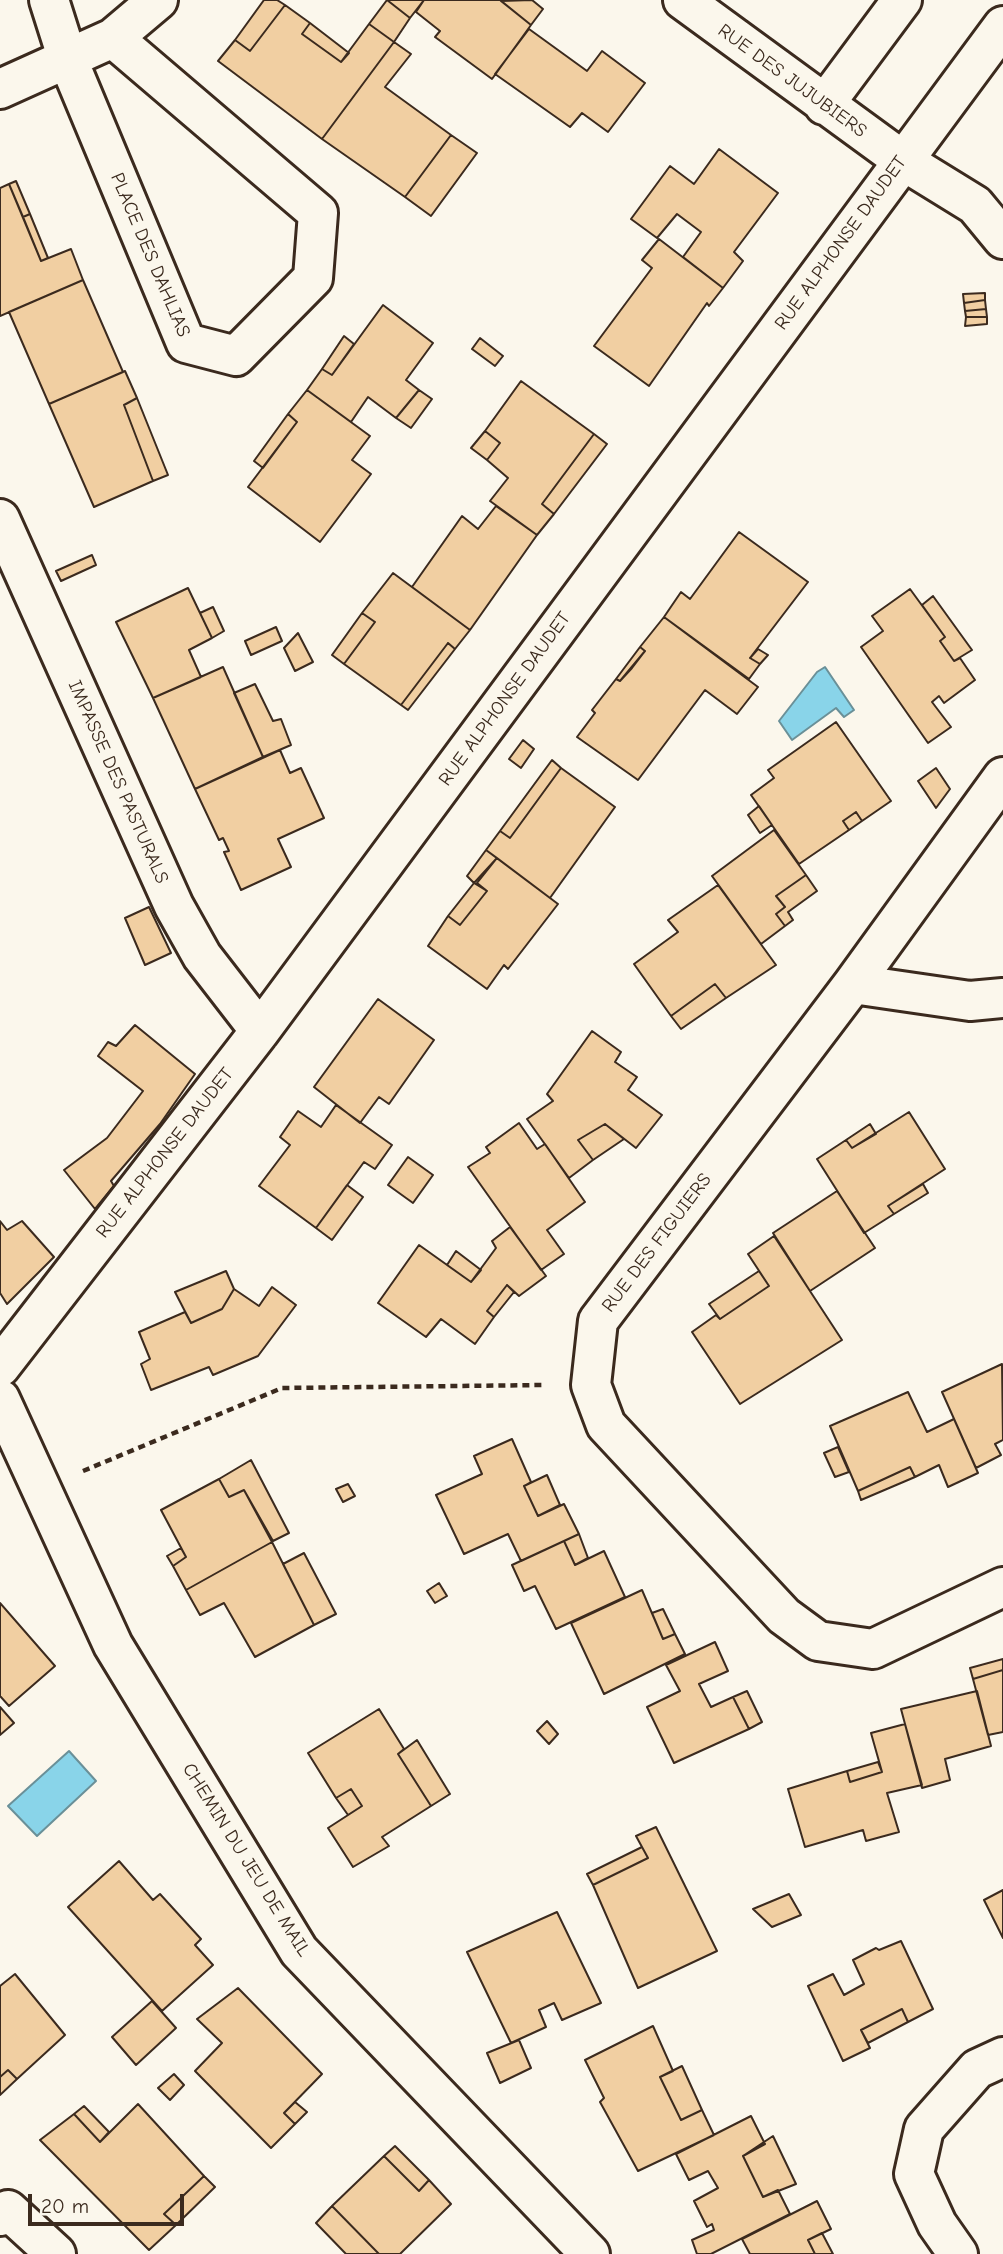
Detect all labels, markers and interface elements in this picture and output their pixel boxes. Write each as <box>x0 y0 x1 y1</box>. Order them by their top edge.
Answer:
street label: RUE DES JUJUBIERS <box>713 19 871 143</box>
street label: RUE ALPHONSE DAUDET <box>770 152 912 334</box>
street label: PLACE DES DAHLIAS <box>105 170 195 340</box>
street label: RUE ALPHONSE DAUDET <box>434 608 576 790</box>
street label: IMPASSE DES PASTURALS <box>63 677 173 887</box>
street label: RUE ALPHONSE DAUDET <box>91 1063 239 1243</box>
street label: RUE DES FIGUIERS <box>597 1169 717 1317</box>
street label: CHEMIN DU JEU DE MAIL <box>177 1759 315 1961</box>
scale bar <box>32 2180 187 2224</box>
text: 20 m <box>41 2194 89 2218</box>

